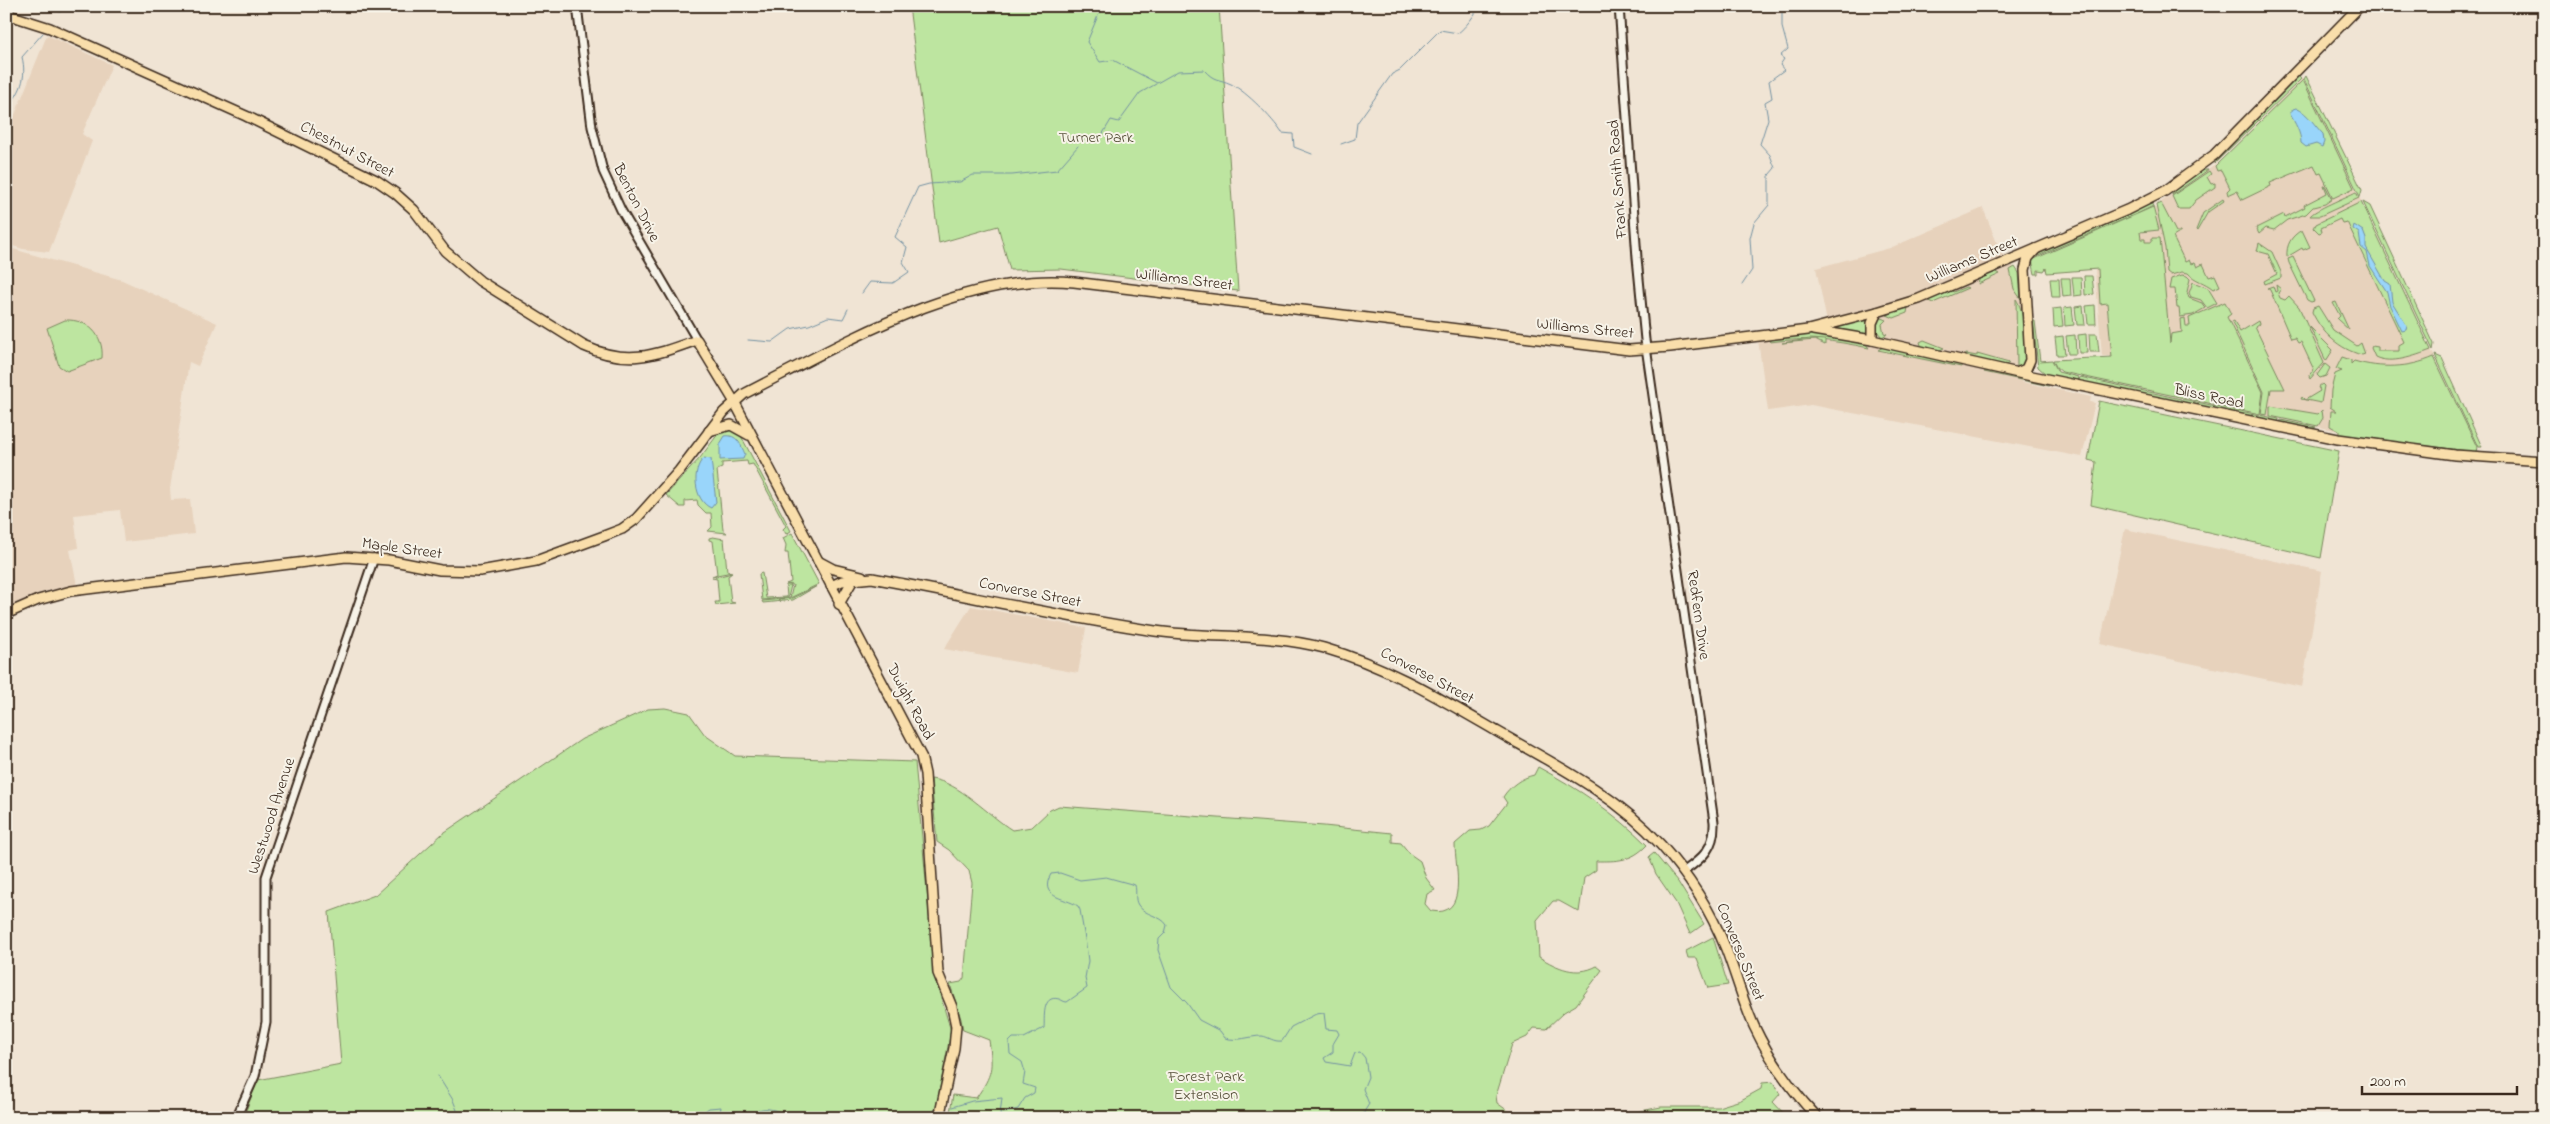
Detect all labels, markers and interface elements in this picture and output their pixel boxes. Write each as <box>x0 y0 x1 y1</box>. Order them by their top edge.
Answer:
street label: Chestnut Street <box>296 115 399 185</box>
street label: Frank Smith Road <box>1602 119 1634 240</box>
park label: Turner Park <box>1058 126 1135 150</box>
street label: Benton Drive <box>606 159 666 247</box>
street label: Williams Street <box>1922 230 2022 290</box>
street label: Williams Street <box>1134 262 1235 298</box>
street label: Williams Street <box>1535 312 1636 346</box>
street label: Bliss Road <box>2171 378 2246 416</box>
street label: Maple Street <box>360 531 444 567</box>
street label: Redfern Drive <box>1680 569 1716 662</box>
street label: Converse Street <box>977 571 1084 615</box>
street label: Converse Street <box>1376 641 1479 711</box>
street label: Dwight Road <box>879 659 940 744</box>
street label: Westwood Avenue <box>242 754 302 877</box>
street label: Converse Street <box>1710 900 1771 1005</box>
scale bar <box>2362 1064 2518 1096</box>
park label: Forest Park Extension <box>1167 1065 1245 1107</box>
text: 200 m <box>2370 1071 2406 1093</box>

